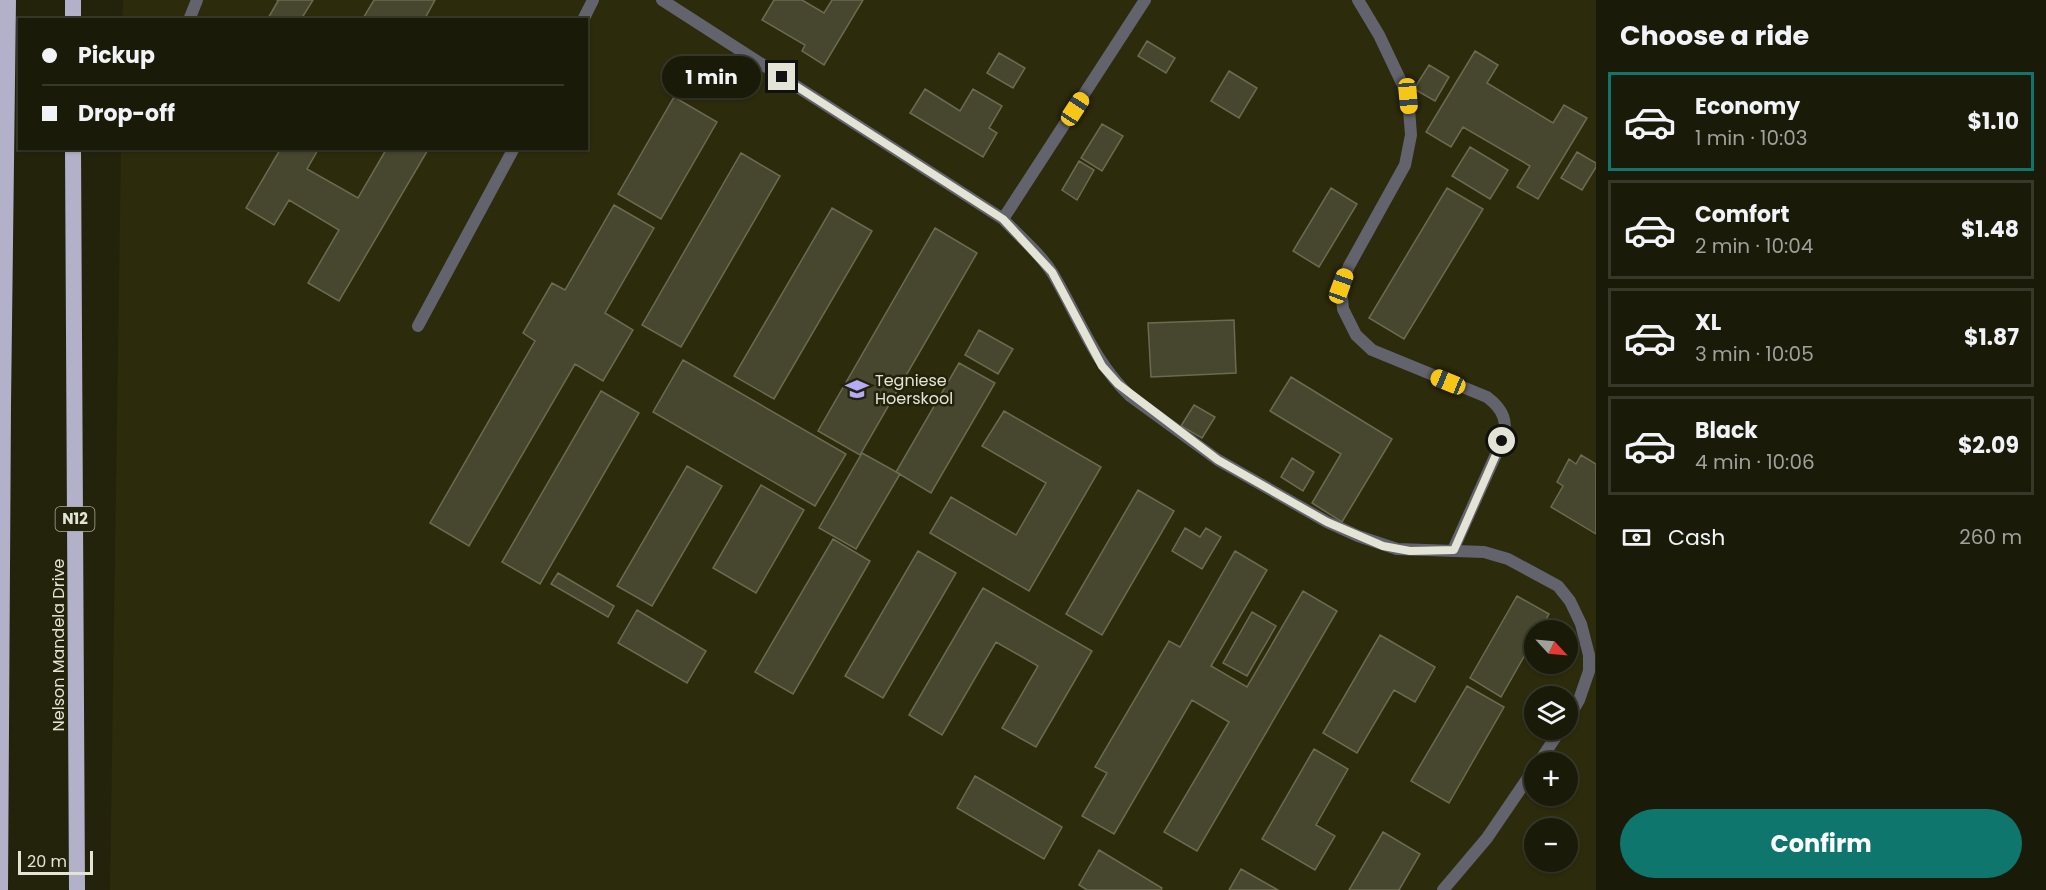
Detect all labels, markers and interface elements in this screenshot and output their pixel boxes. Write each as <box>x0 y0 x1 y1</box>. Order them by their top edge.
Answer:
text: Choose a ride <box>1620 17 1809 54</box>
text: Pickup <box>78 40 155 71</box>
callout: 1 min <box>662 56 761 98</box>
text: 1 min <box>685 63 738 91</box>
route end <box>768 63 795 90</box>
car <box>1397 77 1419 115</box>
car <box>1058 89 1092 129</box>
text: Economy <box>1695 91 1800 122</box>
icon: car <box>1623 95 1677 149</box>
text: Drop-off <box>78 98 175 129</box>
text: $1.10 <box>1967 106 2019 137</box>
text: 1 min · 10:03 <box>1695 124 1808 152</box>
text: Comfort <box>1695 199 1789 230</box>
icon: car <box>1623 203 1677 257</box>
text: $1.48 <box>1961 214 2019 245</box>
text: 2 min · 10:04 <box>1695 232 1813 260</box>
car <box>1326 266 1356 306</box>
text: XL <box>1695 307 1721 338</box>
icon: car <box>1623 311 1677 365</box>
text: $1.87 <box>1964 322 2019 353</box>
text: 3 min · 10:05 <box>1695 340 1814 368</box>
car <box>1428 367 1468 397</box>
place label: Tegniese Hoerskool <box>875 369 953 410</box>
school or university icon: Tegniese Hoerskool <box>844 376 870 402</box>
text: Black <box>1695 415 1758 446</box>
icon: car <box>1623 419 1677 473</box>
route start <box>1488 427 1515 454</box>
text: $2.09 <box>1958 430 2019 461</box>
text: 4 min · 10:06 <box>1695 448 1815 476</box>
road number: N12 <box>56 507 94 531</box>
icon: cash <box>1620 521 1653 554</box>
text: Cash <box>1668 522 1725 553</box>
text: 260 m <box>1959 523 2022 551</box>
street label: Nelson Mandela Drive <box>47 558 70 731</box>
north arrow <box>1524 620 1578 674</box>
map controls <box>1524 620 1578 872</box>
button: layers <box>1524 686 1578 740</box>
button: + <box>1524 752 1578 806</box>
button: Confirm <box>1620 809 2022 878</box>
button: − <box>1524 818 1578 872</box>
scale bar <box>18 848 93 876</box>
text: 20 m <box>27 850 67 873</box>

